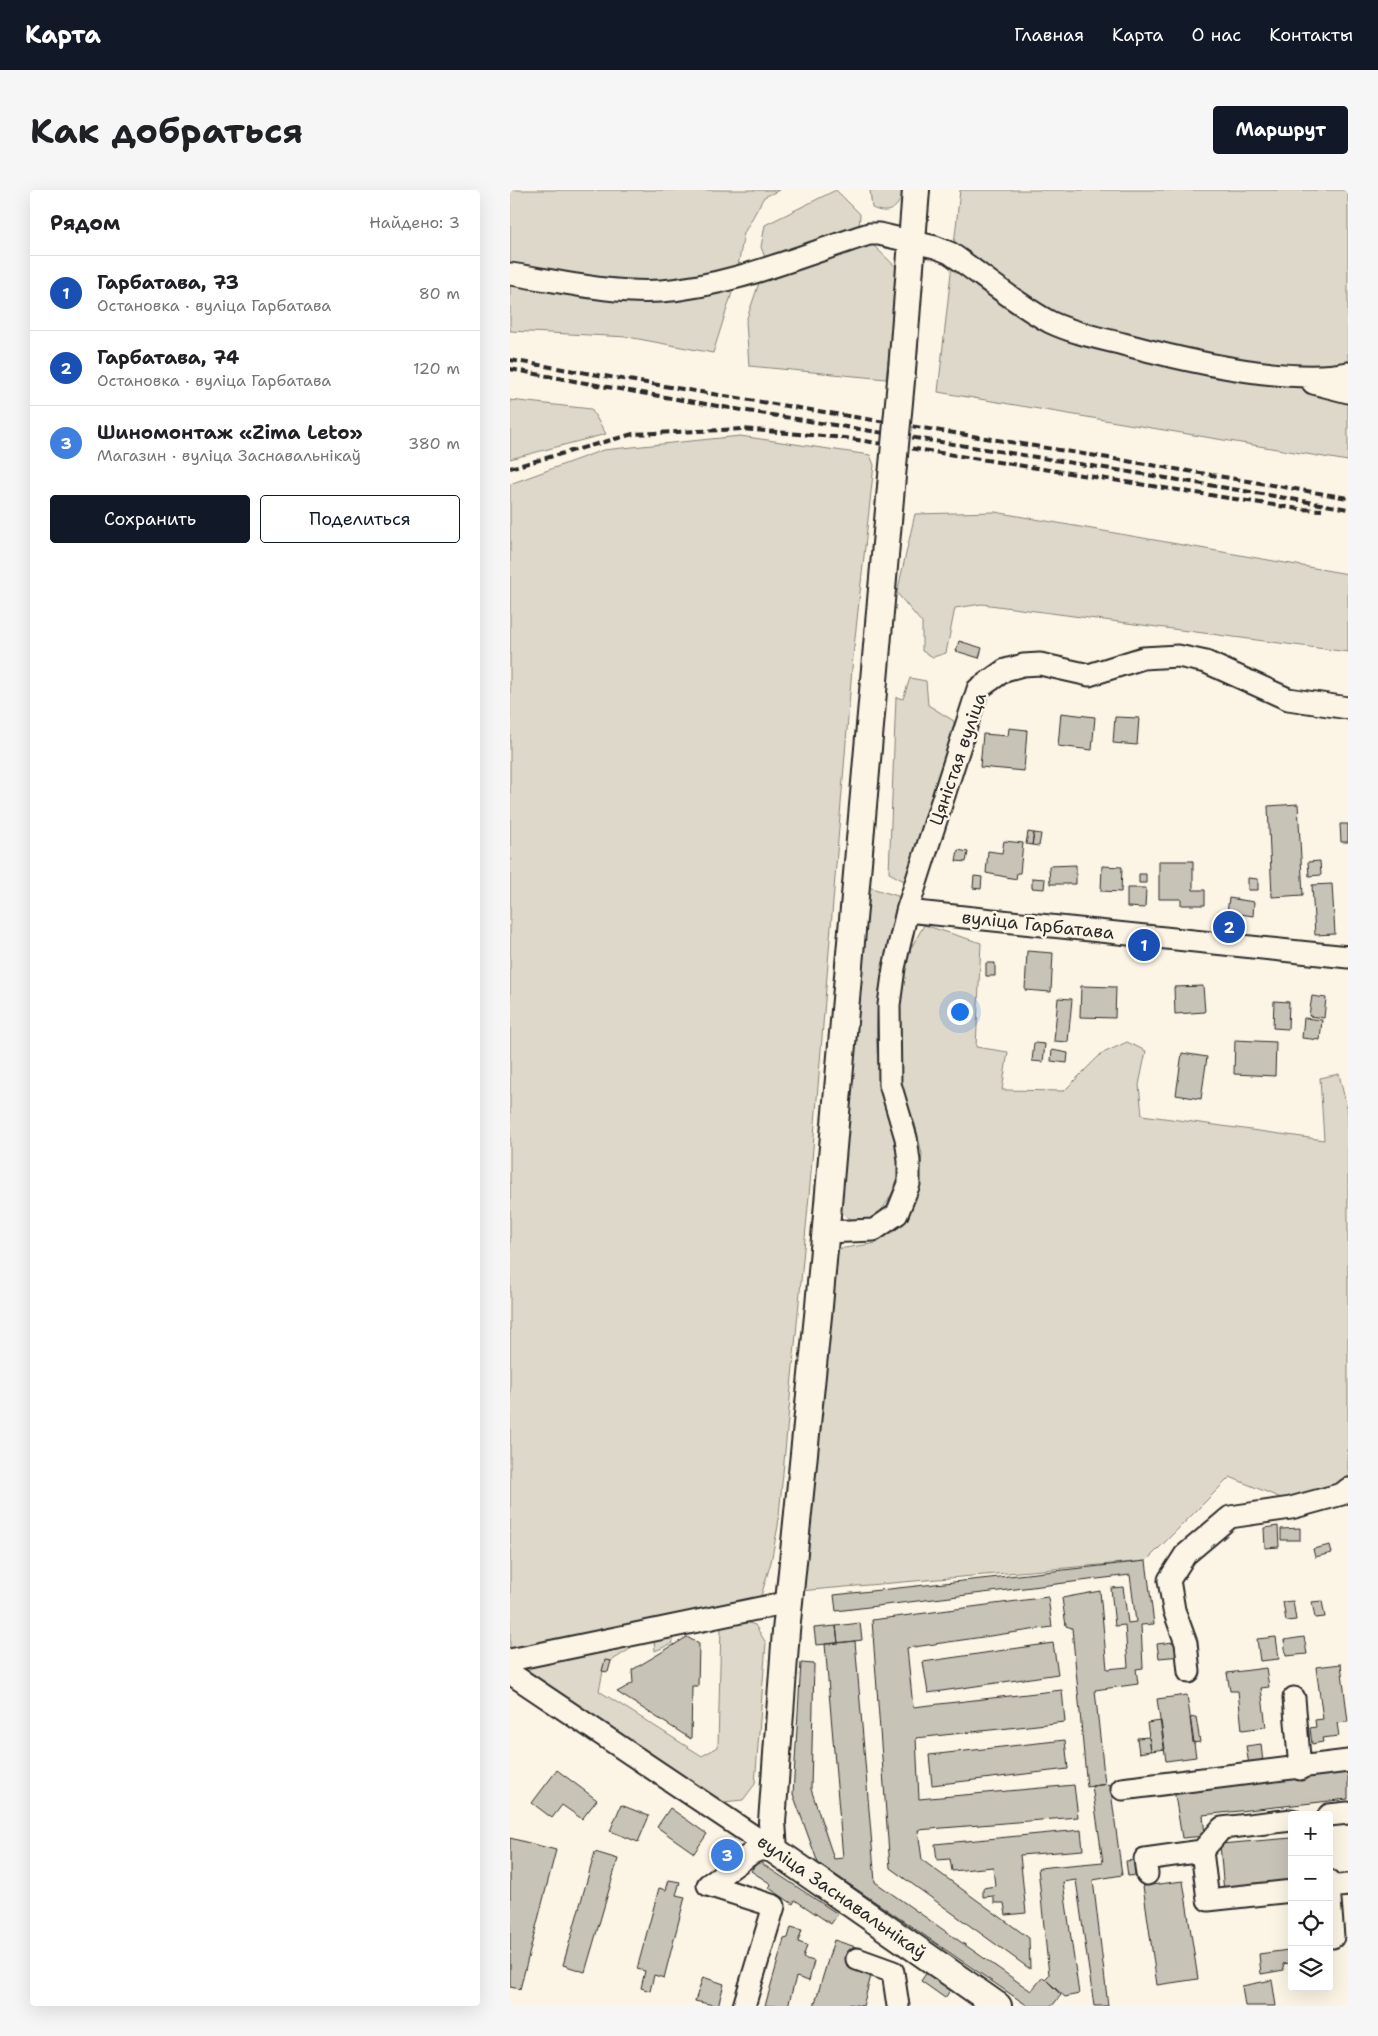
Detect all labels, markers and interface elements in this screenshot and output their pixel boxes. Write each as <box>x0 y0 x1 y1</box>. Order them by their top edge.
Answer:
text: Карта <box>25 19 101 51</box>
text: Главная <box>1014 23 1084 47</box>
text: Карта <box>1112 23 1164 47</box>
text: О нас <box>1192 23 1241 47</box>
text: Контакты <box>1269 23 1353 47</box>
button: Маршрут <box>1213 106 1348 154</box>
text: Как добраться <box>30 107 303 154</box>
text: Рядом <box>50 209 120 237</box>
text: Найдено: 3 <box>369 212 460 233</box>
text: Гарбатава, 73 <box>97 270 239 295</box>
text: 1 <box>62 283 70 304</box>
text: 80 m <box>419 283 460 304</box>
text: Остановка · вуліца Гарбатава <box>97 295 331 316</box>
text: Гарбатава, 74 <box>97 345 239 370</box>
text: 2 <box>60 358 72 379</box>
text: 120 m <box>413 358 460 379</box>
text: Остановка · вуліца Гарбатава <box>97 370 331 391</box>
text: Шиномонтаж «Zima Leto» <box>97 420 363 445</box>
text: 3 <box>60 433 72 454</box>
text: 380 m <box>408 433 460 454</box>
text: Магазин · вуліца Заснавальнікаў <box>97 445 361 466</box>
button: Сохранить <box>50 495 250 543</box>
button: Поделиться <box>260 495 460 543</box>
street label: Цяністая вуліца <box>924 689 992 829</box>
street label: вуліца Гарбатава <box>961 905 1115 945</box>
pin: 2 <box>1213 908 1245 946</box>
pin: 1 <box>1128 926 1160 964</box>
your location <box>947 999 973 1025</box>
map controls <box>1288 1811 1333 1991</box>
button: + <box>1288 1811 1333 1856</box>
street label: вуліца Заснавальнікаў <box>753 1829 931 1965</box>
pin: 3 <box>711 1836 743 1874</box>
button: − <box>1288 1856 1333 1901</box>
button: locate <box>1288 1901 1333 1946</box>
button: layers <box>1288 1946 1333 1991</box>

